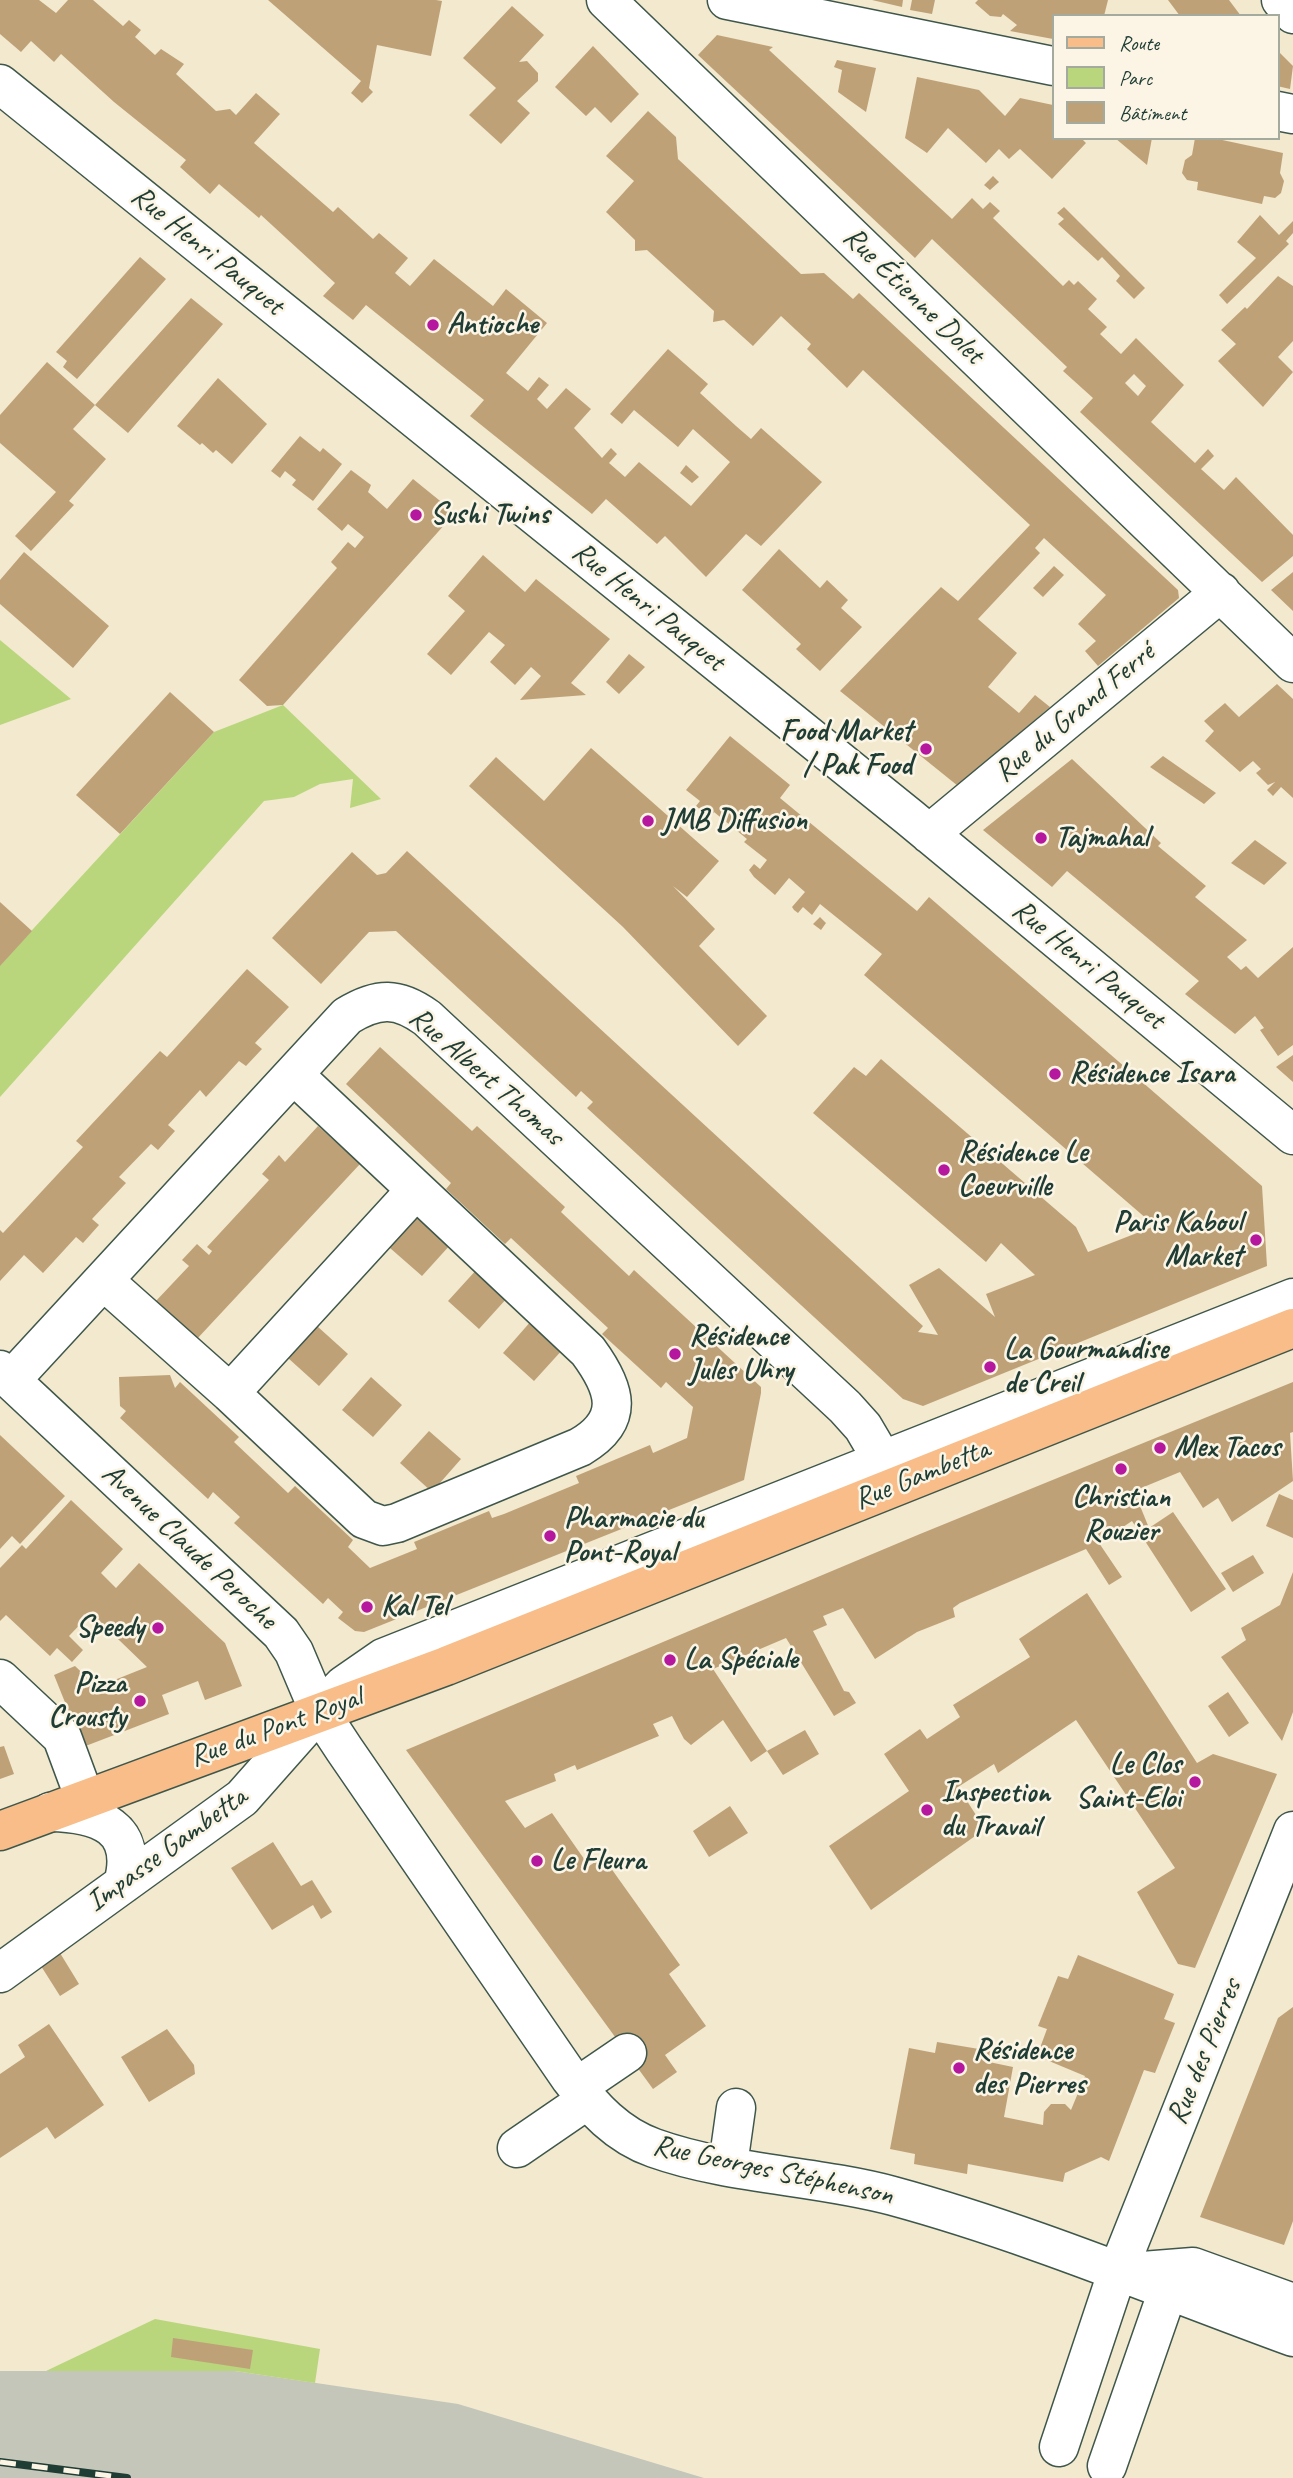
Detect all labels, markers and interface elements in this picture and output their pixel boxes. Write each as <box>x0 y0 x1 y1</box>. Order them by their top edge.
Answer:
legend <box>1052 14 1279 140</box>
text: Route <box>1119 30 1159 56</box>
text: Parc <box>1119 65 1152 91</box>
text: Bâtiment <box>1119 100 1186 126</box>
street label: Rue Henri Pauquet <box>123 178 291 324</box>
street label: Rue Étienne Dolet <box>835 220 991 372</box>
place label: Antioche <box>447 307 538 343</box>
marker: Antioche <box>425 317 441 333</box>
place label: Sushi Twins <box>430 497 550 533</box>
marker: Sushi Twins <box>408 507 424 523</box>
street label: Rue Henri Pauquet <box>564 534 732 680</box>
street label: Rue du Grand Ferré <box>987 635 1163 791</box>
place label: Food Market / Pak Food <box>780 714 912 784</box>
marker: Food Market / Pak Food <box>918 741 934 757</box>
place label: JMB Diffusion <box>662 803 807 839</box>
marker: JMB Diffusion <box>640 813 656 829</box>
place label: Tajmahal <box>1055 820 1148 856</box>
marker: Tajmahal <box>1033 830 1049 846</box>
street label: Rue Henri Pauquet <box>1004 892 1172 1038</box>
street label: Rue Albert Thomas <box>401 1000 571 1154</box>
place label: Résidence Isara <box>1069 1056 1234 1092</box>
marker: Résidence Isara <box>1047 1066 1063 1082</box>
place label: Résidence Le Coeurville <box>958 1135 1087 1206</box>
marker: Résidence Le Coeurville <box>936 1162 952 1178</box>
place label: Paris Kaboul Market <box>1113 1205 1242 1276</box>
marker: Paris Kaboul Market <box>1248 1232 1264 1248</box>
place label: Résidence Jules Uhry <box>689 1319 793 1390</box>
place label: La Gourmandise de Creil <box>1004 1332 1168 1402</box>
marker: Résidence Jules Uhry <box>667 1346 683 1362</box>
marker: La Gourmandise de Creil <box>982 1359 998 1375</box>
place label: Mex Tacos <box>1174 1430 1280 1466</box>
street label: Rue Gambetta <box>849 1432 995 1518</box>
marker: Mex Tacos <box>1152 1440 1168 1456</box>
street label: Avenue Claude Peroche <box>94 1456 284 1638</box>
marker: Christian Rouzier <box>1113 1461 1129 1477</box>
place label: Christian Rouzier <box>1072 1480 1170 1550</box>
place label: Pharmacie du Pont-Royal <box>564 1501 703 1572</box>
marker: Pharmacie du Pont-Royal <box>542 1528 558 1544</box>
place label: Kal Tel <box>381 1589 448 1625</box>
marker: Kal Tel <box>359 1599 375 1615</box>
place label: Speedy <box>75 1610 144 1646</box>
marker: Speedy <box>150 1620 166 1636</box>
place label: La Spéciale <box>684 1642 798 1678</box>
marker: La Spéciale <box>662 1652 678 1668</box>
place label: Pizza Crousty <box>48 1666 126 1736</box>
street label: Rue du Pont Royal <box>185 1680 367 1776</box>
marker: Pizza Crousty <box>132 1693 148 1709</box>
place label: Le Clos Saint-Eloi <box>1076 1747 1181 1817</box>
marker: Le Clos Saint-Eloi <box>1187 1774 1203 1790</box>
place label: Inspection du Travail <box>941 1775 1050 1846</box>
street label: Impasse Gambetta <box>79 1780 255 1920</box>
marker: Inspection du Travail <box>919 1802 935 1818</box>
place label: Le Fleura <box>551 1843 645 1879</box>
marker: Le Fleura <box>529 1853 545 1869</box>
street label: Rue des Pierres <box>1160 1974 1250 2130</box>
place label: Résidence des Pierres <box>973 2033 1085 2104</box>
marker: Résidence des Pierres <box>951 2060 967 2076</box>
street label: Rue Georges Stéphenson <box>650 2128 896 2214</box>

